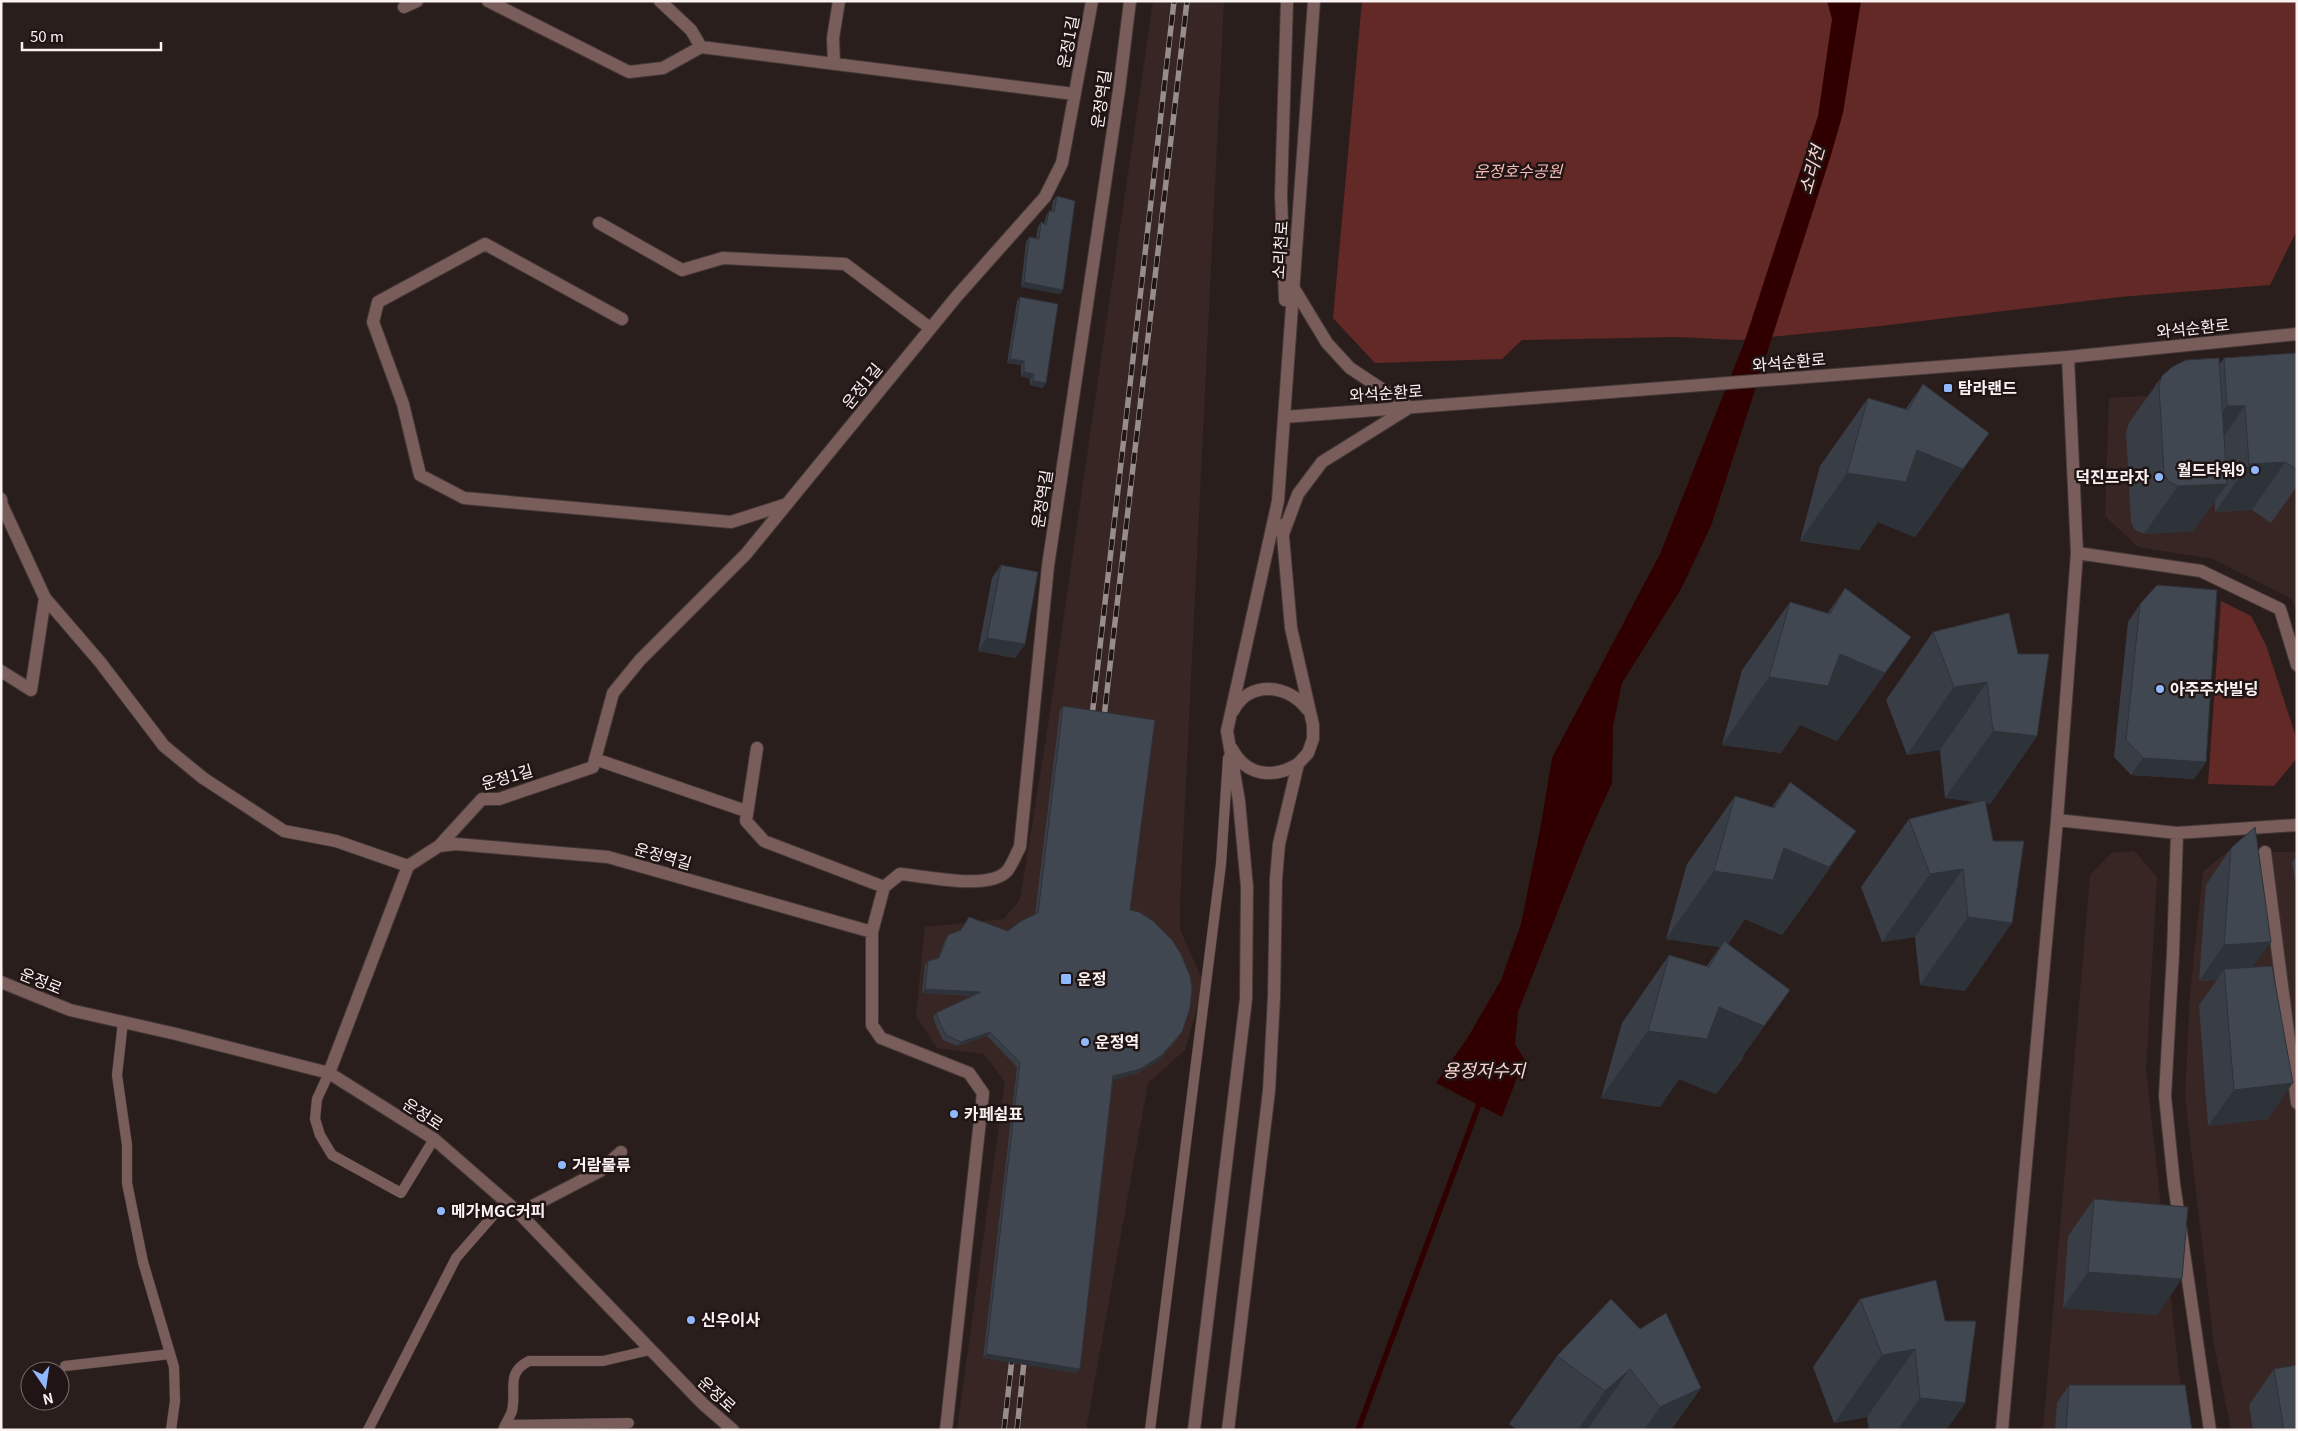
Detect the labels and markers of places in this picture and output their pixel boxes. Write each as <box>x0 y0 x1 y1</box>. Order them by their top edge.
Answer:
place label: 탐라랜드 <box>1958 375 2017 399</box>
marker: 탐라랜드 <box>1942 382 1954 394</box>
place label: 월드타워9 <box>2177 457 2245 481</box>
place label: 덕진프라자 <box>2075 464 2149 488</box>
marker: 월드타워9 <box>2249 464 2261 476</box>
marker: 덕진프라자 <box>2153 471 2165 483</box>
place label: 아주주차빌딩 <box>2170 676 2258 700</box>
marker: 아주주차빌딩 <box>2154 683 2166 695</box>
place label: 운정 <box>1077 966 1106 990</box>
marker: 운정 <box>1059 972 1073 986</box>
place label: 운정역 <box>1095 1029 1139 1053</box>
marker: 운정역 <box>1079 1036 1091 1048</box>
place label: 카페쉼표 <box>964 1101 1023 1125</box>
marker: 카페쉼표 <box>948 1108 960 1120</box>
place label: 거람물류 <box>572 1152 631 1176</box>
marker: 거람물류 <box>556 1159 568 1171</box>
place label: 메가MGC커피 <box>451 1198 546 1222</box>
marker: 메가MGC커피 <box>435 1205 447 1217</box>
place label: 신우이사 <box>701 1307 760 1331</box>
marker: 신우이사 <box>685 1314 697 1326</box>

